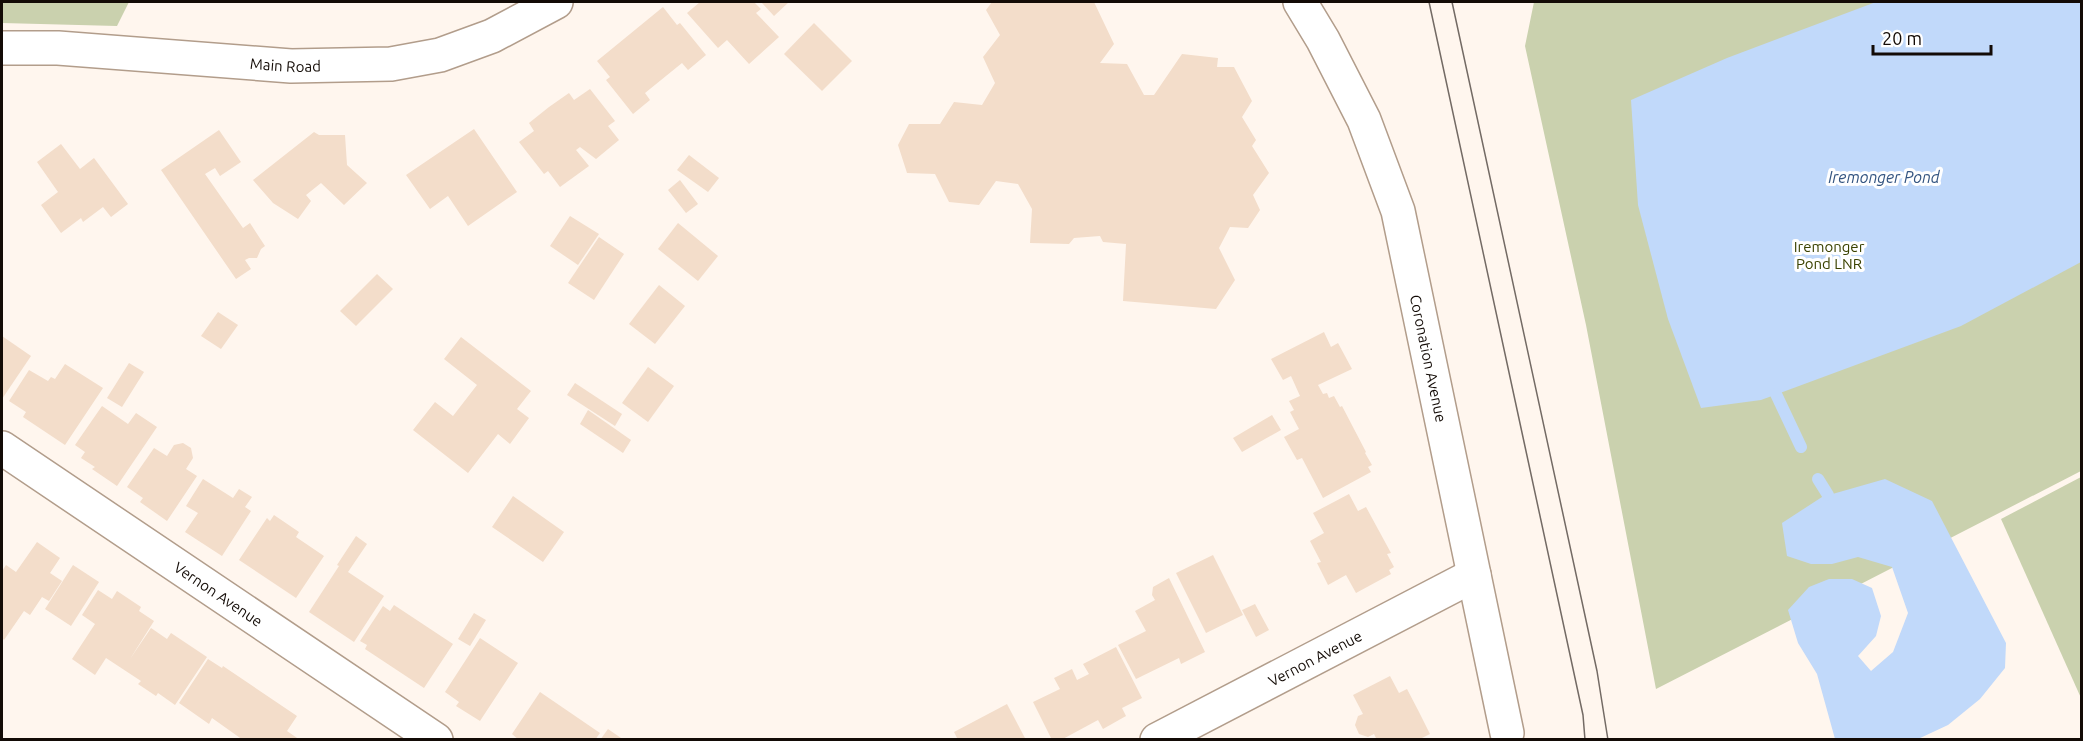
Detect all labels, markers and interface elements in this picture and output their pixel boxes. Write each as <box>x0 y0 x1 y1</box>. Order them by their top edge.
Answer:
scale bar <box>1873 18 1992 56</box>
text: 20 m <box>1882 28 1922 48</box>
street label: Main Road <box>249 54 321 75</box>
water label: Iremonger Pond <box>1828 168 1941 186</box>
park label: Iremonger Pond LNR <box>1794 238 1865 272</box>
street label: Coronation Avenue <box>1407 293 1450 424</box>
street label: Vernon Avenue <box>171 558 266 629</box>
street label: Vernon Avenue <box>1265 627 1364 689</box>

